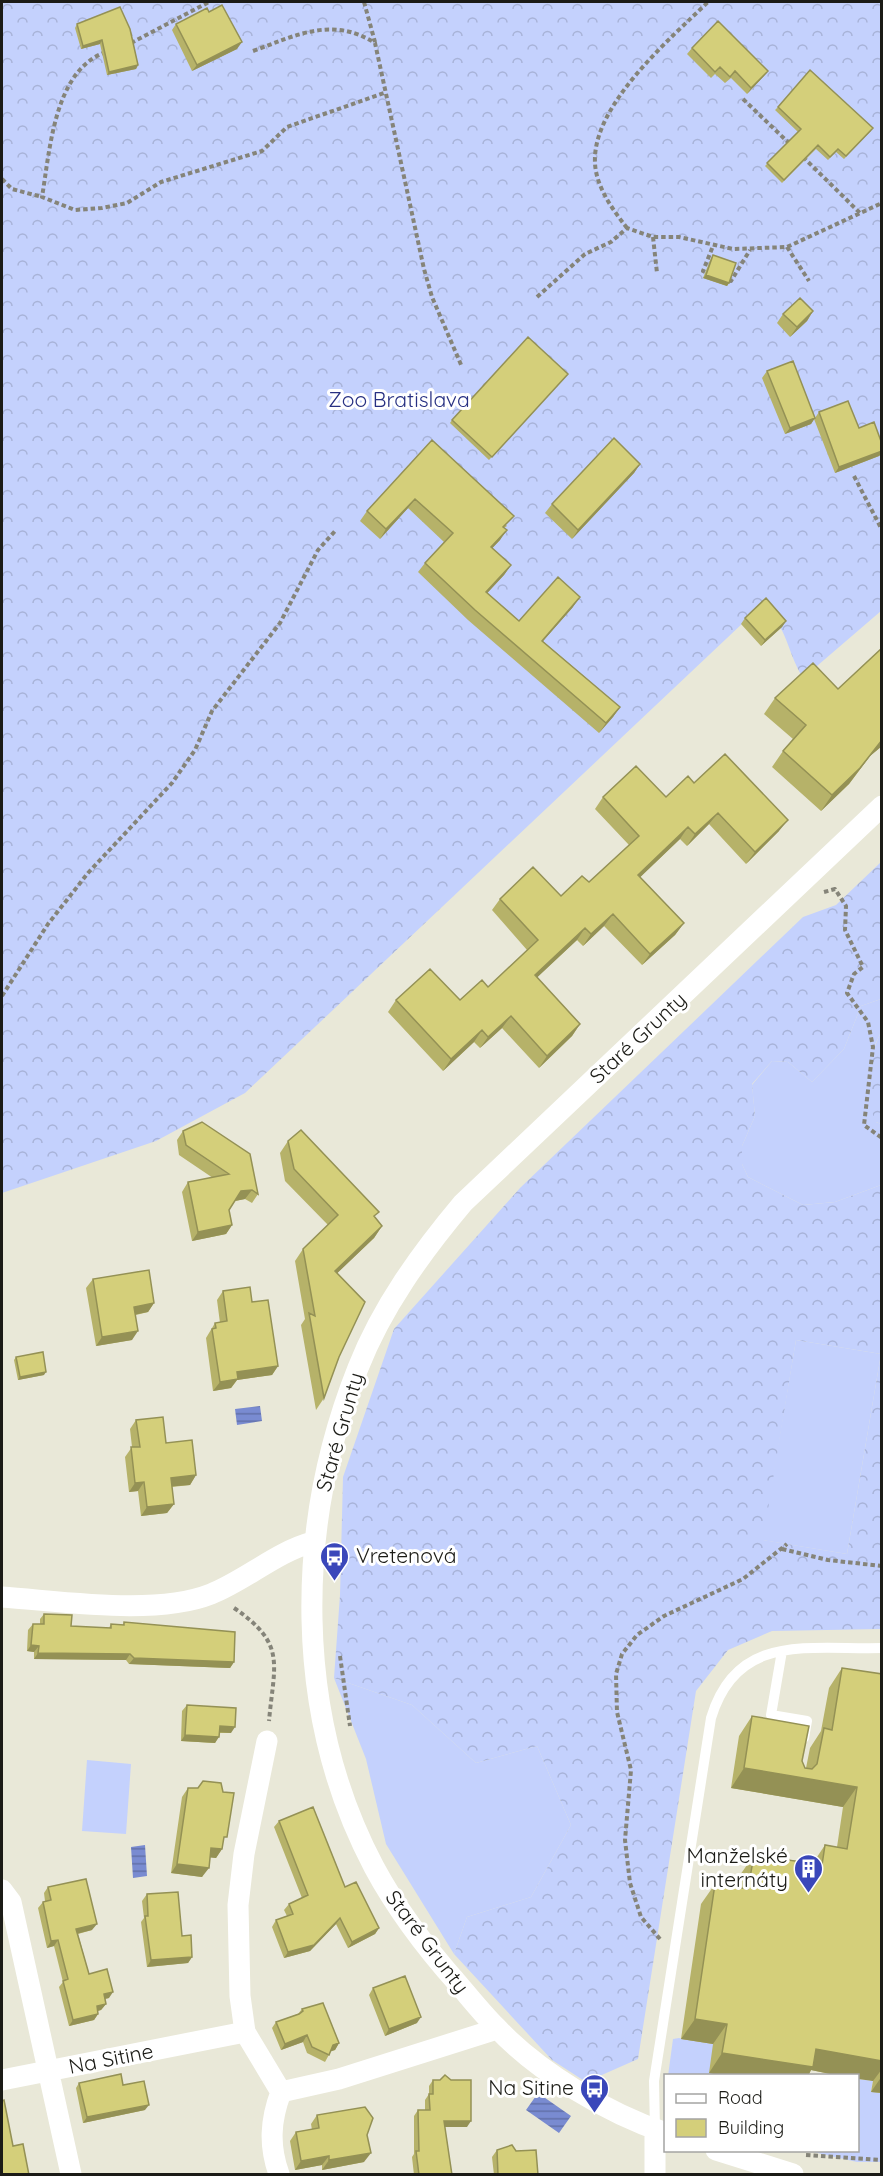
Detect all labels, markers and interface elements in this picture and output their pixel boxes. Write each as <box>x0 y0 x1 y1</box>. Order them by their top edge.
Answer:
park label: Zoo Bratislava <box>328 386 470 412</box>
street label: Staré Grunty <box>584 986 691 1089</box>
street label: Staré Grunty <box>310 1369 368 1494</box>
bus stop icon: Vretenová <box>319 1540 351 1582</box>
place label: Vretenová <box>356 1542 457 1568</box>
place label: Manželské internáty <box>687 1842 788 1892</box>
building icon: Manželské internáty <box>793 1852 825 1894</box>
street label: Staré Grunty <box>380 1885 475 1998</box>
street label: Na Sitine <box>66 2037 155 2079</box>
bus stop icon: Na Sitine <box>579 2072 611 2114</box>
place label: Na Sitine <box>488 2074 574 2100</box>
legend <box>664 2074 859 2152</box>
text: Road <box>718 2086 763 2109</box>
text: Building <box>718 2116 784 2139</box>

